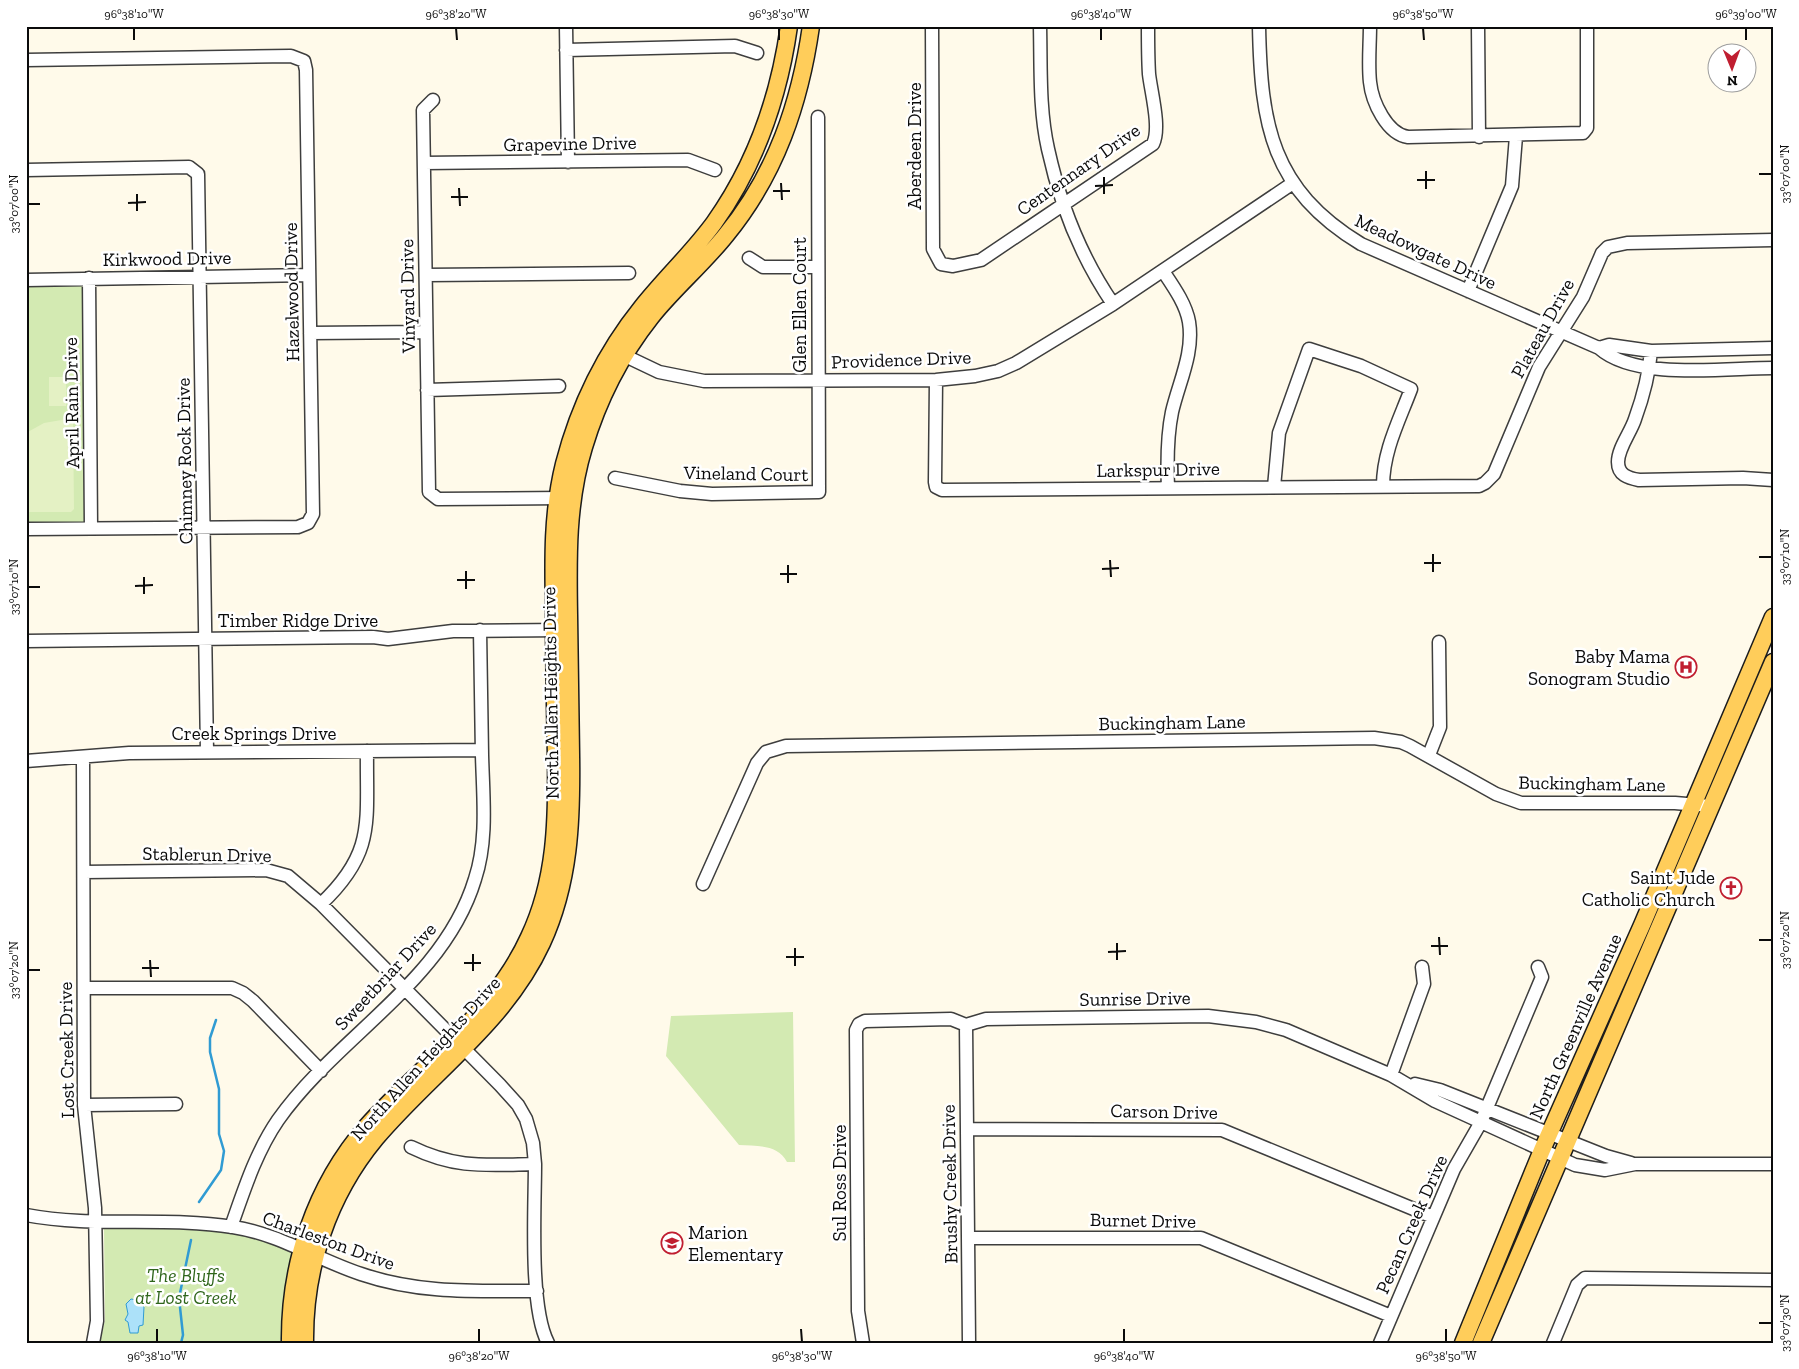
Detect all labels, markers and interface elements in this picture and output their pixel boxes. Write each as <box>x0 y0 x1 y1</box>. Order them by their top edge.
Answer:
text: 96°38'10"W <box>104 7 164 21</box>
text: 96°38'20"W <box>426 7 487 21</box>
text: 96°38'30"W <box>749 7 810 21</box>
text: 96°38'40"W <box>1071 7 1132 21</box>
text: 96°38'50"W <box>1393 7 1454 21</box>
text: 96°39'00"W <box>1715 7 1778 21</box>
north arrow <box>1706 42 1756 92</box>
text: N <box>1726 72 1738 89</box>
street label: Aberdeen Drive <box>903 82 926 210</box>
street label: Centennary Drive <box>1012 118 1144 220</box>
street label: Grapevine Drive <box>503 131 637 156</box>
text: 33°07'00"N <box>1778 145 1792 203</box>
text: 33°07'00"N <box>7 175 21 233</box>
street label: Meadowgate Drive <box>1351 209 1500 294</box>
street label: Hazelwood Drive <box>279 222 304 362</box>
street label: Glen Ellen Court <box>788 237 811 373</box>
street label: Vinyard Drive <box>395 239 420 354</box>
street label: Kirkwood Drive <box>103 246 232 271</box>
street label: Plateau Drive <box>1506 275 1579 382</box>
street label: April Rain Drive <box>59 337 84 469</box>
street label: Providence Drive <box>830 346 972 373</box>
street label: Chimney Rock Drive <box>172 377 197 544</box>
street label: Larkspur Drive <box>1096 457 1220 482</box>
street label: Vineland Court <box>682 461 809 486</box>
text: 33°07'10"N <box>1778 529 1792 585</box>
text: 33°07'10"N <box>7 559 21 615</box>
street label: North Allen Heights Drive <box>537 586 564 800</box>
street label: Timber Ridge Drive <box>218 609 378 632</box>
place label: Baby Mama Sonogram Studio <box>1528 645 1670 690</box>
hospital icon: Baby Mama Sonogram Studio <box>1674 655 1698 679</box>
street label: Buckingham Lane <box>1098 710 1246 735</box>
street label: Creek Springs Drive <box>172 722 336 745</box>
street label: Buckingham Lane <box>1518 771 1666 796</box>
street label: Stablerun Drive <box>142 842 272 867</box>
place label: Saint Jude Catholic Church <box>1582 866 1715 911</box>
church icon: Saint Jude Catholic Church <box>1719 876 1743 900</box>
text: 33°07'20"N <box>1778 911 1792 969</box>
street label: Sweetbriar Drive <box>330 918 441 1035</box>
street label: North Greenville Avenue <box>1524 930 1627 1122</box>
text: 33°07'20"N <box>7 941 21 999</box>
street label: North Allen Heights Drive <box>346 972 505 1145</box>
street label: Lost Creek Drive <box>54 981 79 1119</box>
street label: Sunrise Drive <box>1079 986 1191 1011</box>
street label: Carson Drive <box>1110 1099 1218 1124</box>
street label: Brushy Creek Drive <box>937 1104 962 1264</box>
street label: Sul Ross Drive <box>828 1124 851 1242</box>
street label: Pecan Creek Drive <box>1371 1151 1452 1297</box>
street label: Charleston Drive <box>260 1206 398 1275</box>
street label: Burnet Drive <box>1090 1208 1196 1233</box>
place label: Marion Elementary <box>688 1221 784 1266</box>
school or university icon: Marion Elementary <box>660 1231 684 1255</box>
park label: The Bluffs at Lost Creek <box>135 1264 237 1309</box>
text: 33°07'30"N <box>1778 1294 1792 1352</box>
text: 96°38'10"W <box>127 1349 187 1363</box>
text: 96°38'20"W <box>449 1349 510 1363</box>
text: 96°38'30"W <box>772 1349 833 1363</box>
text: 96°38'40"W <box>1094 1349 1155 1363</box>
text: 96°38'50"W <box>1416 1349 1477 1363</box>

